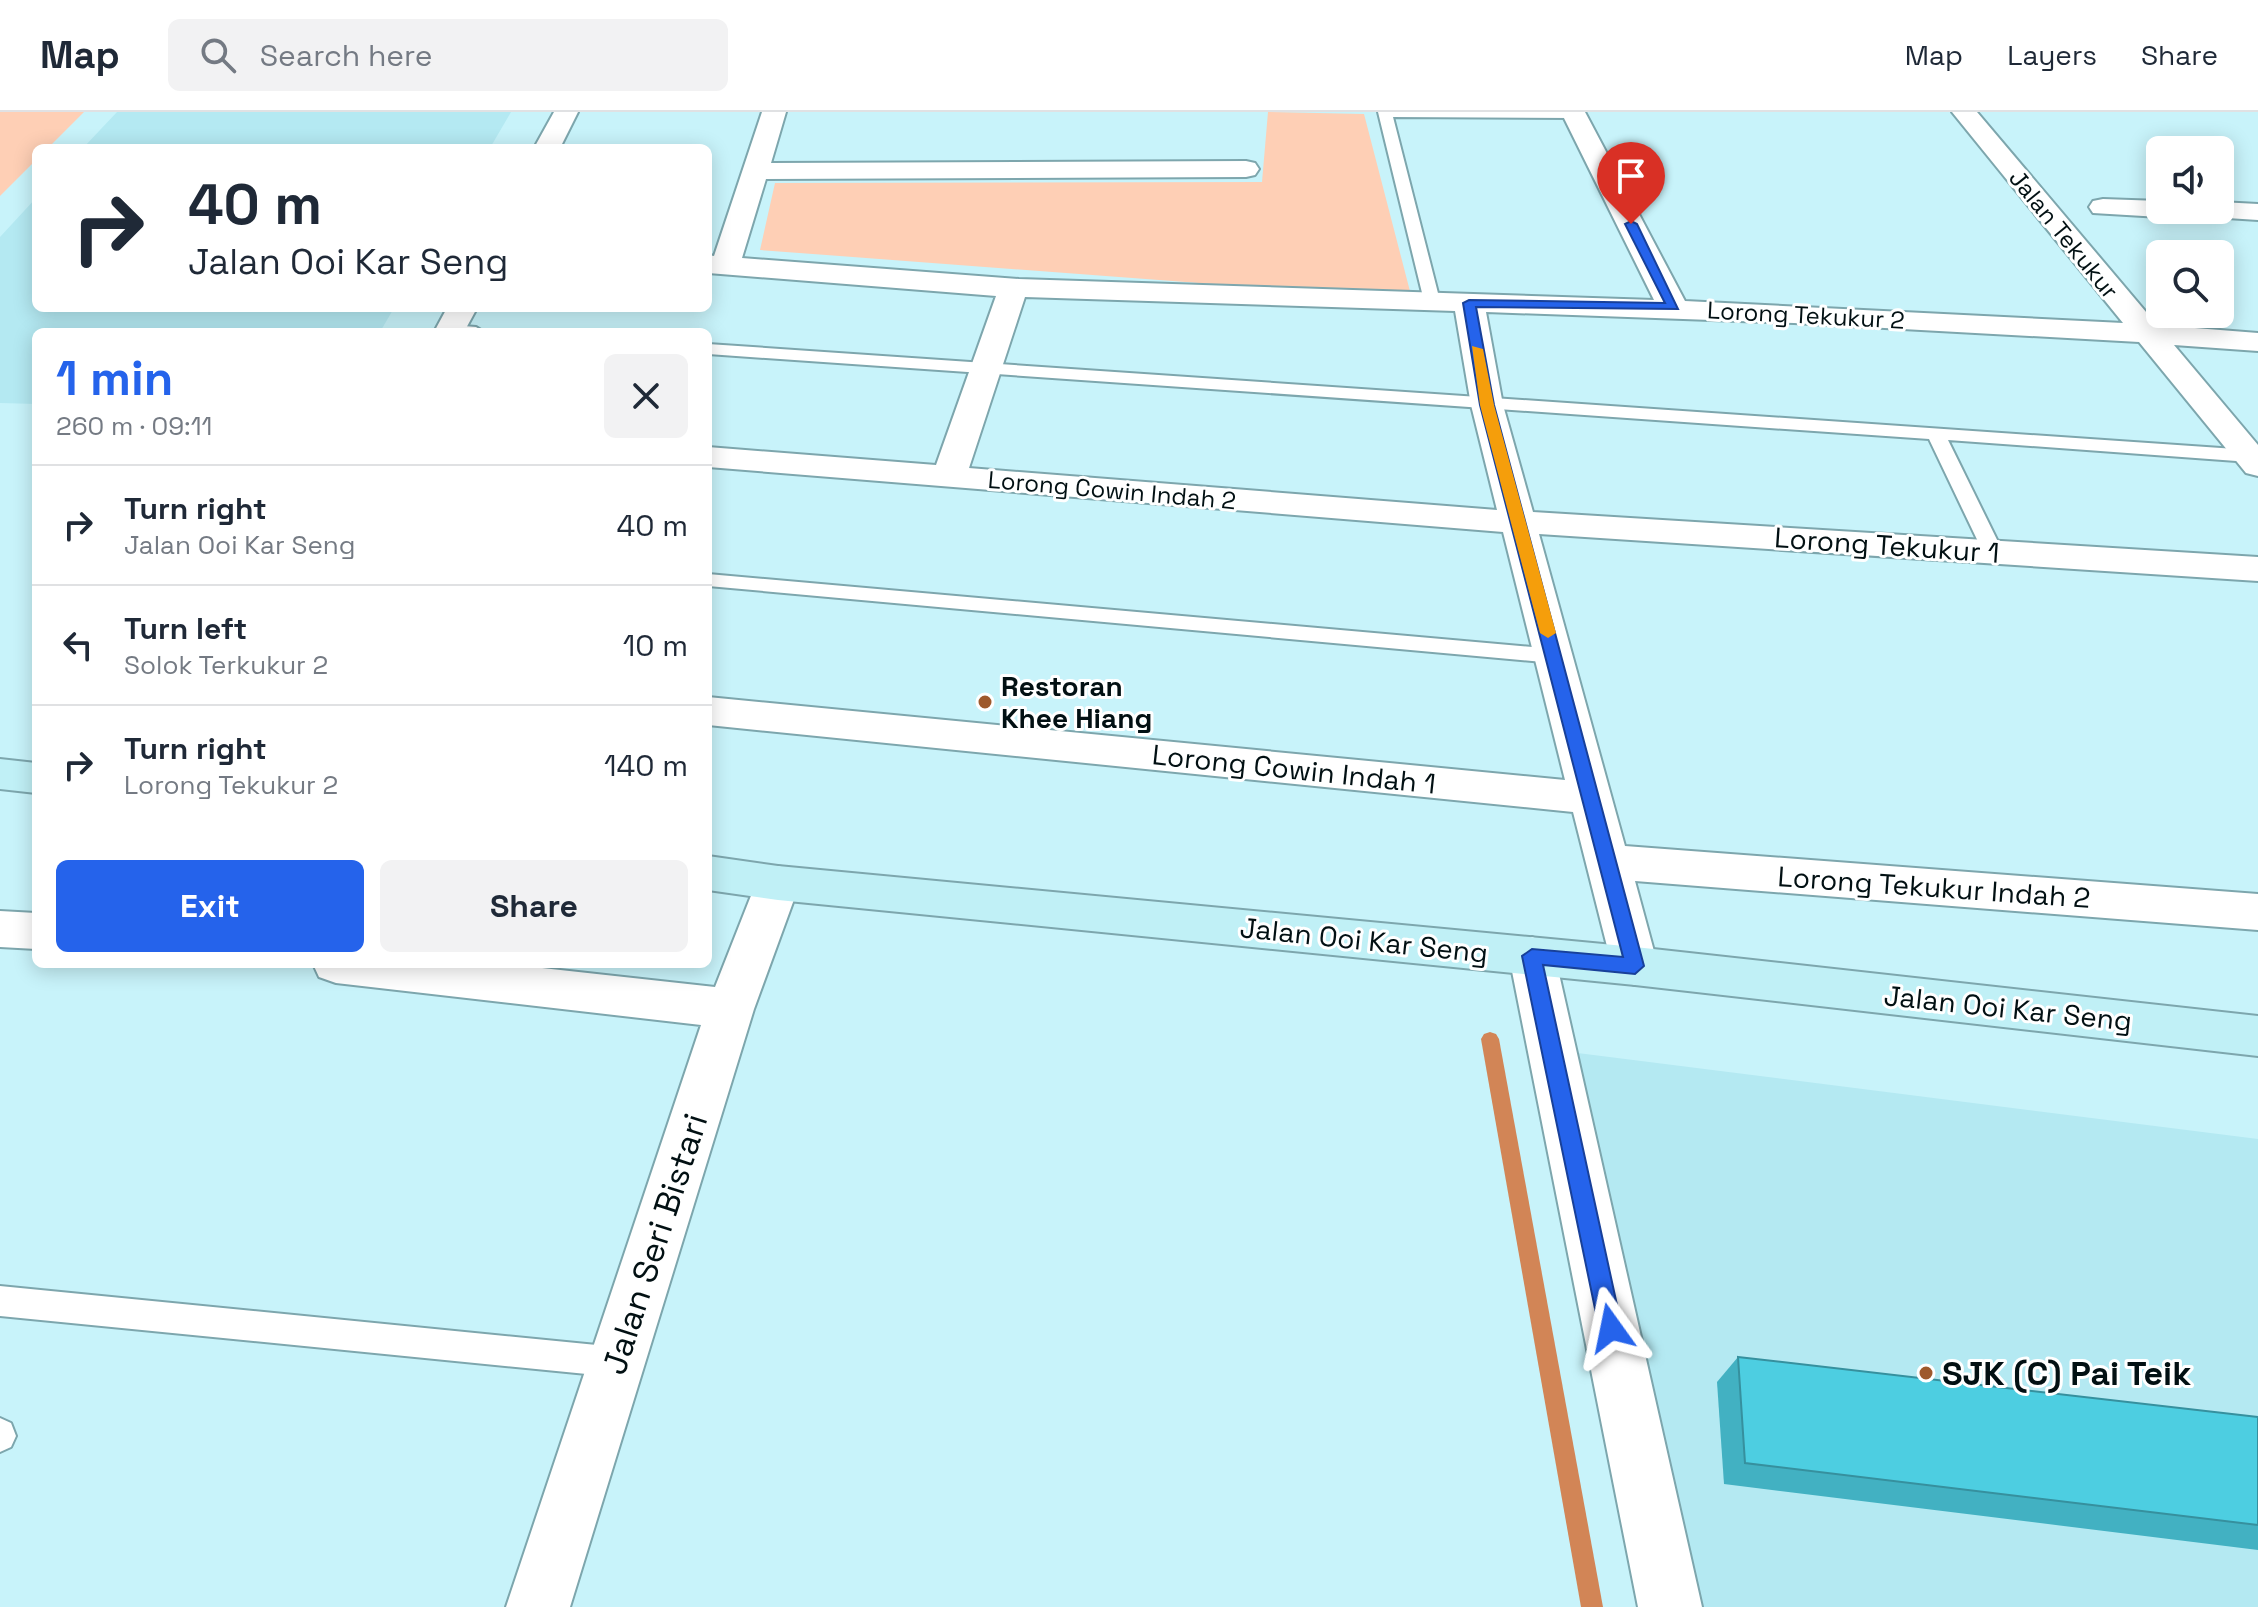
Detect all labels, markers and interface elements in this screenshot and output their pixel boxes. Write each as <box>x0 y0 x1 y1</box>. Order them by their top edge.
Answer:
search box <box>168 19 728 91</box>
text: Map <box>40 31 120 79</box>
icon: search <box>196 33 240 77</box>
text: Search here <box>260 36 433 75</box>
text: Map <box>1905 37 1963 73</box>
text: Layers <box>2007 37 2097 73</box>
text: Share <box>2141 37 2218 73</box>
map controls <box>2146 136 2234 328</box>
button: sound <box>2146 136 2234 224</box>
pin <box>1597 142 1665 224</box>
icon: arrive <box>1609 154 1653 198</box>
street label: Jalan Tekukur <box>2002 163 2126 305</box>
text: 40 m <box>188 169 322 240</box>
icon: right <box>56 176 160 280</box>
text: Jalan Ooi Kar Seng <box>188 239 508 285</box>
button: search <box>2146 240 2234 328</box>
street label: Lorong Tekukur 2 <box>1706 294 1906 336</box>
text: 1 min <box>56 348 173 409</box>
button: close <box>604 354 688 438</box>
text: 260 m · 09:11 <box>56 409 212 443</box>
street label: Lorong Cowin Indah 2 <box>987 464 1237 516</box>
text: Turn right <box>124 489 267 528</box>
icon: right <box>56 503 100 547</box>
text: 40 m <box>617 506 688 545</box>
street label: Lorong Tekukur 1 <box>1773 519 2001 571</box>
text: Jalan Ooi Kar Seng <box>124 528 355 562</box>
text: Turn left <box>124 609 247 648</box>
icon: left <box>56 623 100 667</box>
text: 10 m <box>623 626 688 665</box>
text: Solok Terkukur 2 <box>124 648 328 682</box>
place label: Restoran Khee Hiang <box>1001 668 1152 736</box>
marker: Restoran Khee Hiang <box>976 693 994 711</box>
text: Turn right <box>124 729 267 768</box>
street label: Lorong Cowin Indah 1 <box>1150 736 1438 802</box>
icon: right <box>56 743 100 787</box>
text: 140 m <box>604 746 688 785</box>
text: Lorong Tekukur 2 <box>124 768 338 802</box>
street label: Lorong Tekukur Indah 2 <box>1777 858 2091 916</box>
button: Exit <box>56 860 364 952</box>
button: Share <box>380 860 688 952</box>
street label: Jalan Ooi Kar Seng <box>1238 909 1490 971</box>
street label: Jalan Ooi Kar Seng <box>1882 977 2134 1039</box>
street label: Jalan Seri Bistari <box>593 1108 717 1380</box>
position arrow <box>1569 1286 1653 1370</box>
place label: SJK (C) Pai Teik <box>1942 1352 2191 1395</box>
marker: SJK (C) Pai Teik <box>1917 1364 1935 1382</box>

